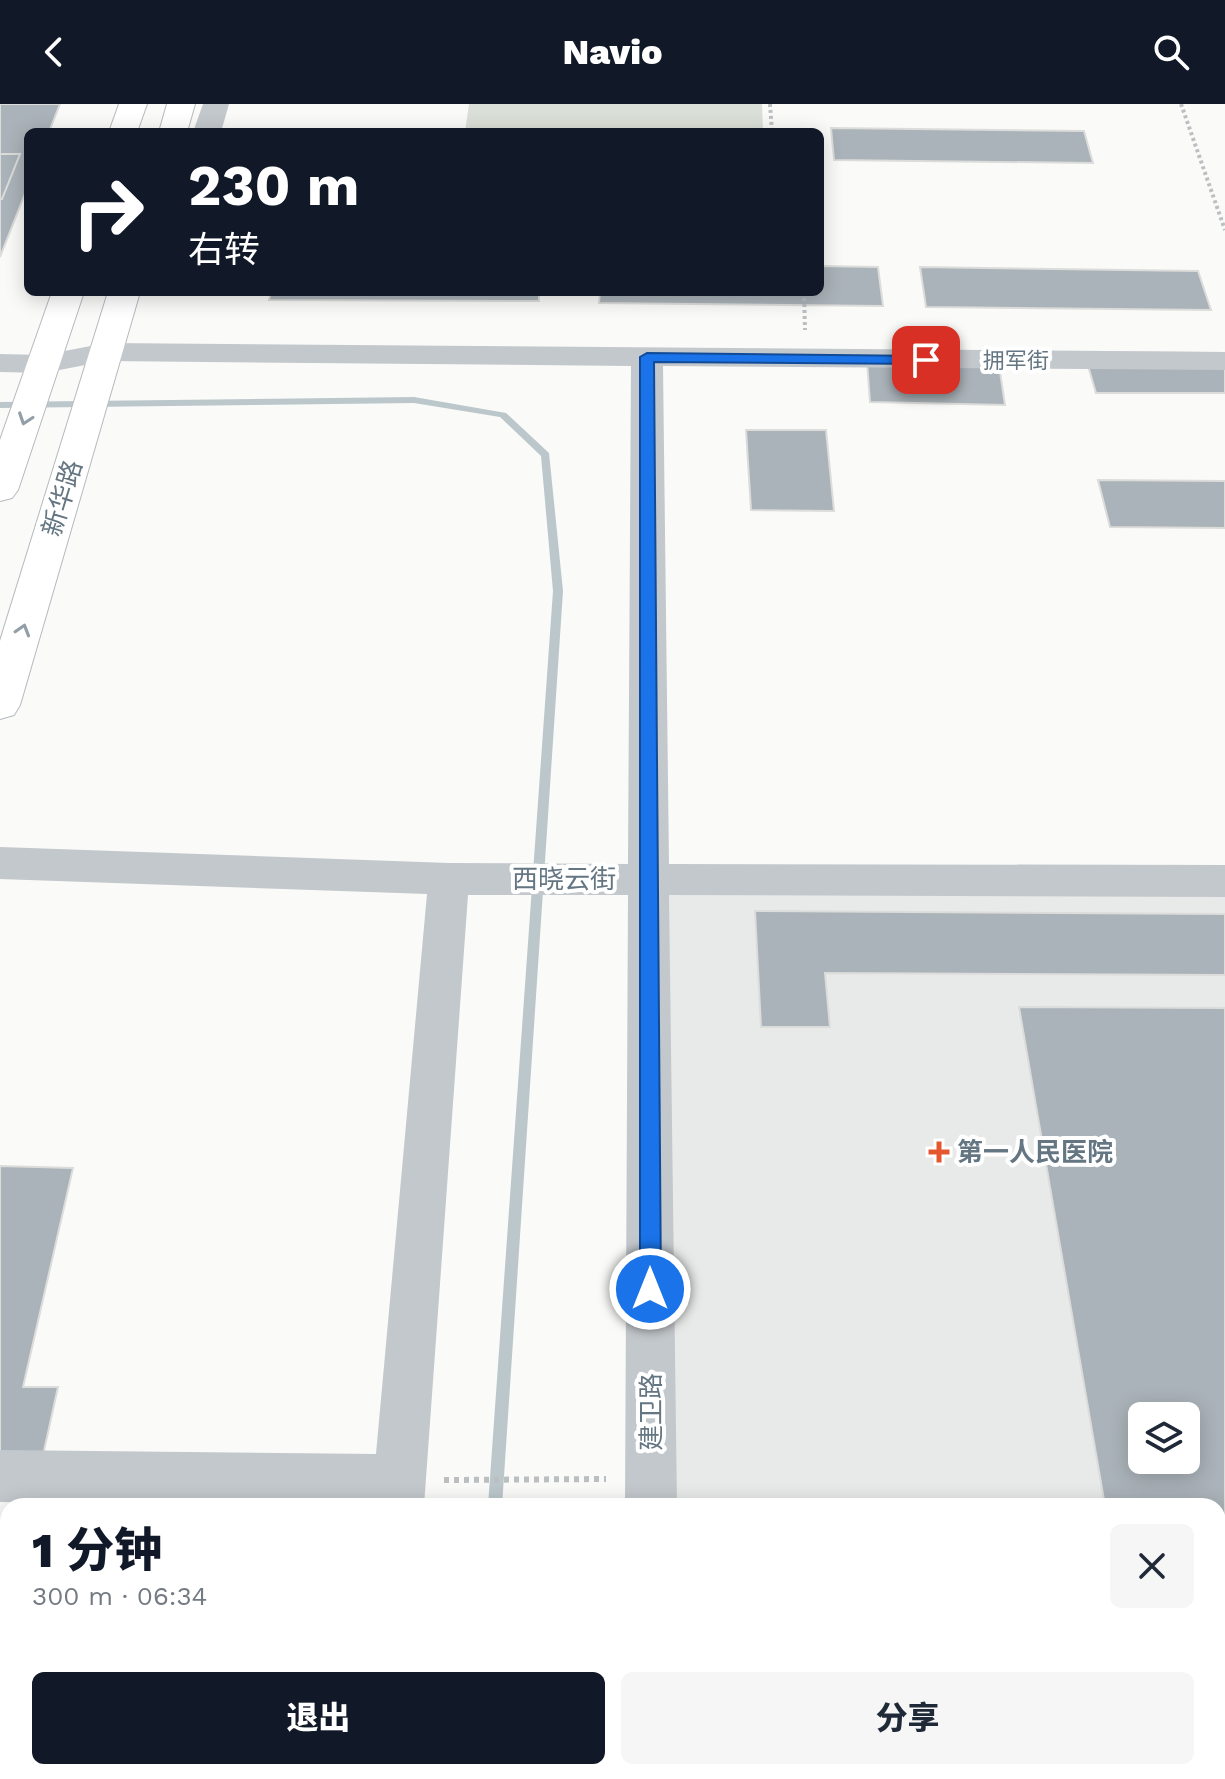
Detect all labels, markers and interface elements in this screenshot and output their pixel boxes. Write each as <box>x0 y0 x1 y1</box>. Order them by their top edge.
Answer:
icon: back <box>32 30 76 74</box>
icon: search <box>1149 30 1193 74</box>
text: Navio <box>563 31 662 73</box>
text: 230 m <box>188 153 359 219</box>
icon: right <box>56 160 160 264</box>
text: 右转 <box>188 229 260 271</box>
pin <box>892 326 960 394</box>
icon: arrive <box>904 338 948 382</box>
street label: 拥军街 <box>983 348 1049 373</box>
one-way arrow <box>18 411 34 425</box>
street label: 新华路 <box>36 456 88 540</box>
one-way arrow <box>13 624 29 638</box>
street label: 西晓云街 <box>512 864 616 894</box>
place label: 第一人民医院 <box>957 1137 1113 1167</box>
marker: 第一人民医院 <box>928 1141 950 1163</box>
position arrow <box>608 1247 692 1331</box>
street label: 建卫路 <box>636 1373 666 1451</box>
map controls <box>1128 1402 1200 1474</box>
button: layers <box>1128 1402 1200 1474</box>
text: 1 分钟 <box>32 1522 162 1579</box>
button: close <box>1110 1524 1194 1608</box>
text: 300 m · 06:34 <box>32 1581 207 1611</box>
button: 退出 <box>32 1672 605 1764</box>
button: 分享 <box>621 1672 1194 1764</box>

